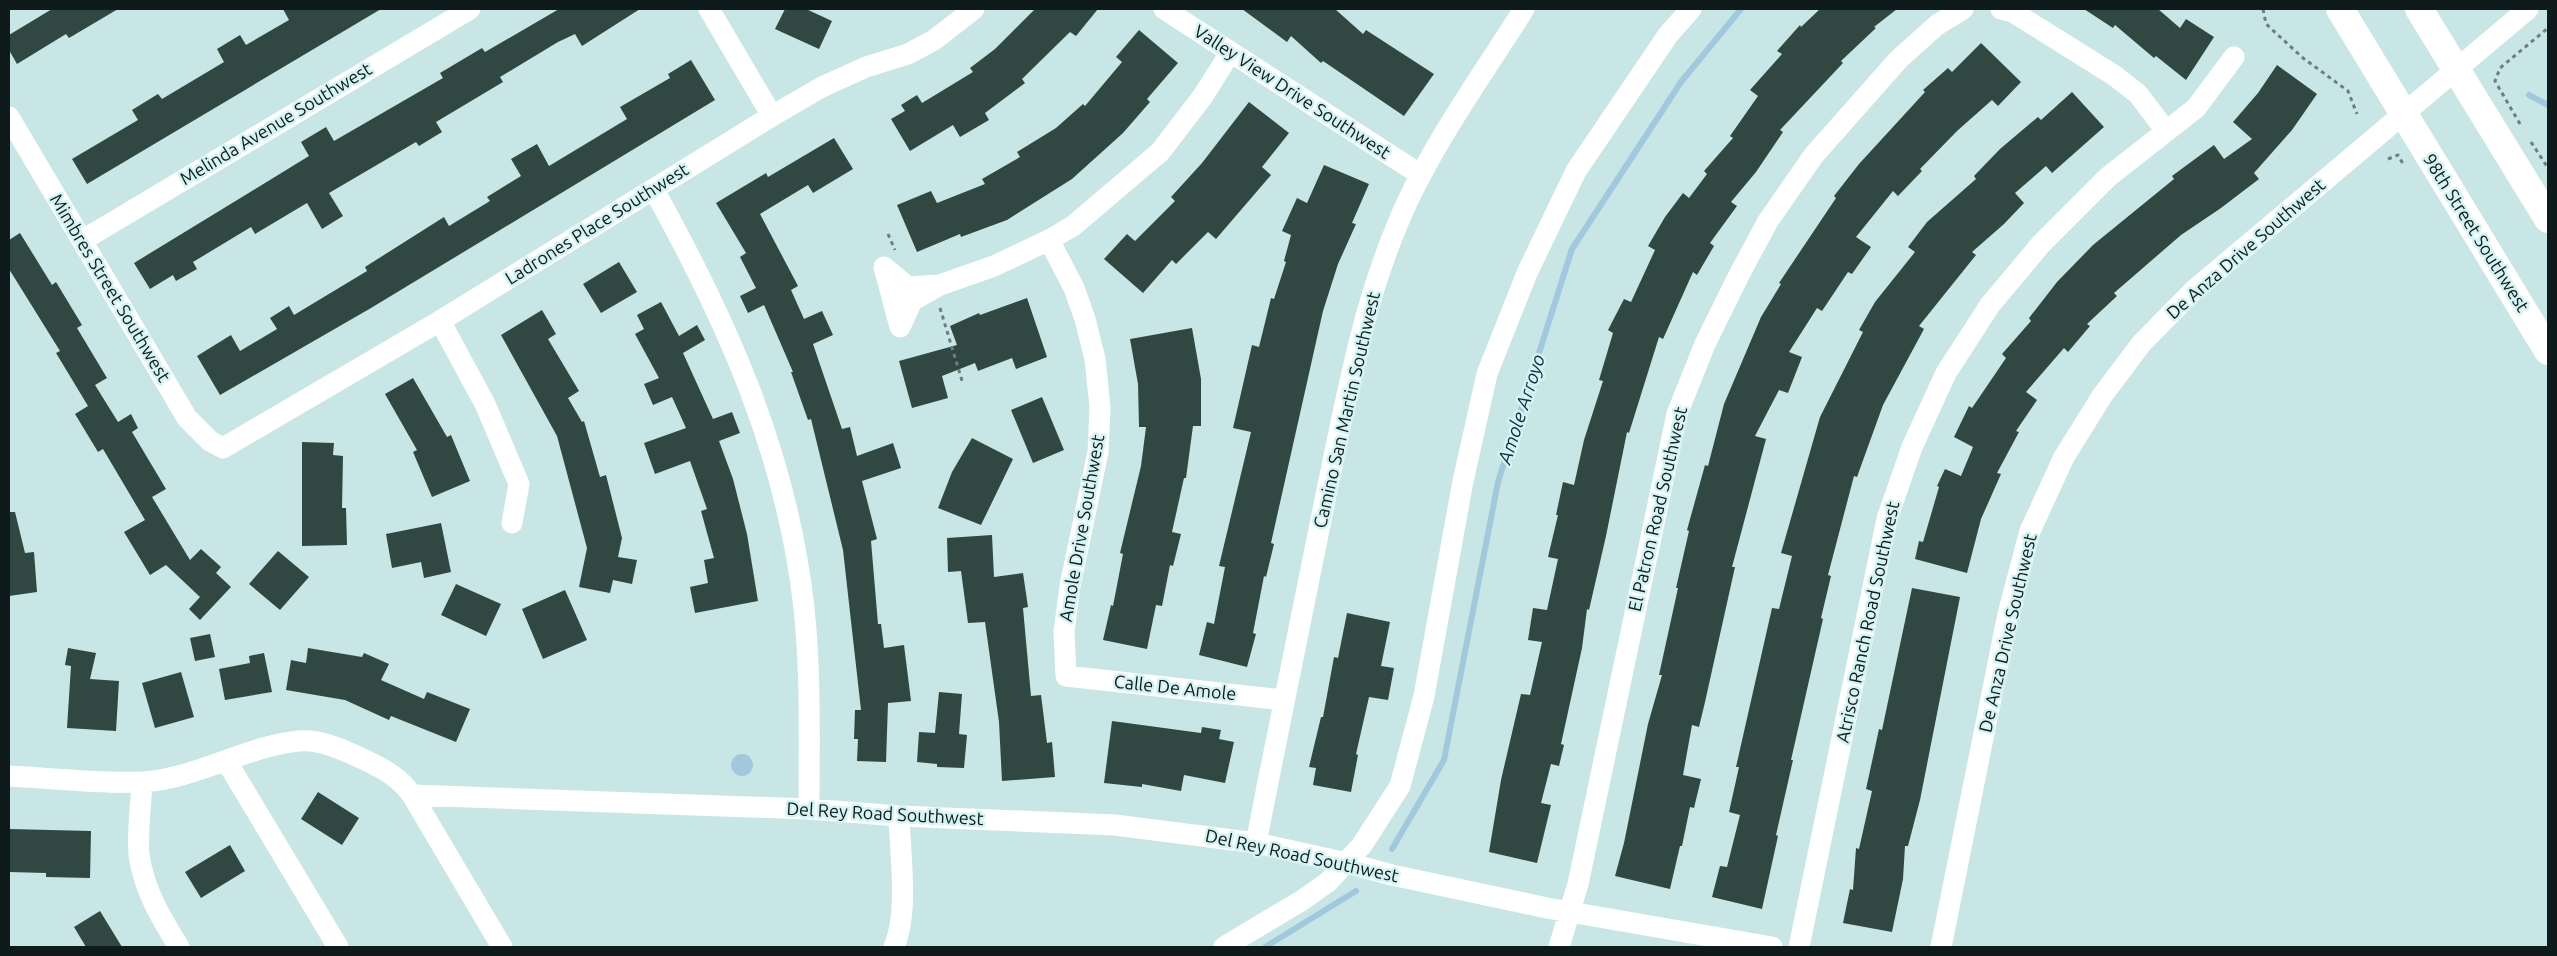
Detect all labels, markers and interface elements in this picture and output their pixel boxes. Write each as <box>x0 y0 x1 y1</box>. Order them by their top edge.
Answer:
street label: Valley View Drive Southwest <box>1191 20 1394 162</box>
street label: Melinda Avenue Southwest <box>176 58 375 188</box>
street label: 98th Street Southwest <box>2420 150 2534 315</box>
street label: Ladrones Place Southwest <box>501 159 692 288</box>
street label: De Anza Drive Southwest <box>2162 174 2329 323</box>
street label: Mimbres Street Southwest <box>47 190 175 385</box>
street label: Camino San Martin Southwest <box>1309 290 1383 530</box>
water label: Amole Arroyo <box>1493 352 1549 467</box>
street label: El Patron Road Southwest <box>1624 404 1690 613</box>
street label: Amole Drive Southwest <box>1055 433 1107 623</box>
street label: Atrisco Ranch Road Southwest <box>1832 499 1902 744</box>
street label: De Anza Drive Southwest <box>1974 531 2040 734</box>
street label: Calle De Amole <box>1113 671 1237 703</box>
street label: Del Rey Road Southwest <box>786 798 984 828</box>
street label: Del Rey Road Southwest <box>1204 825 1401 885</box>

